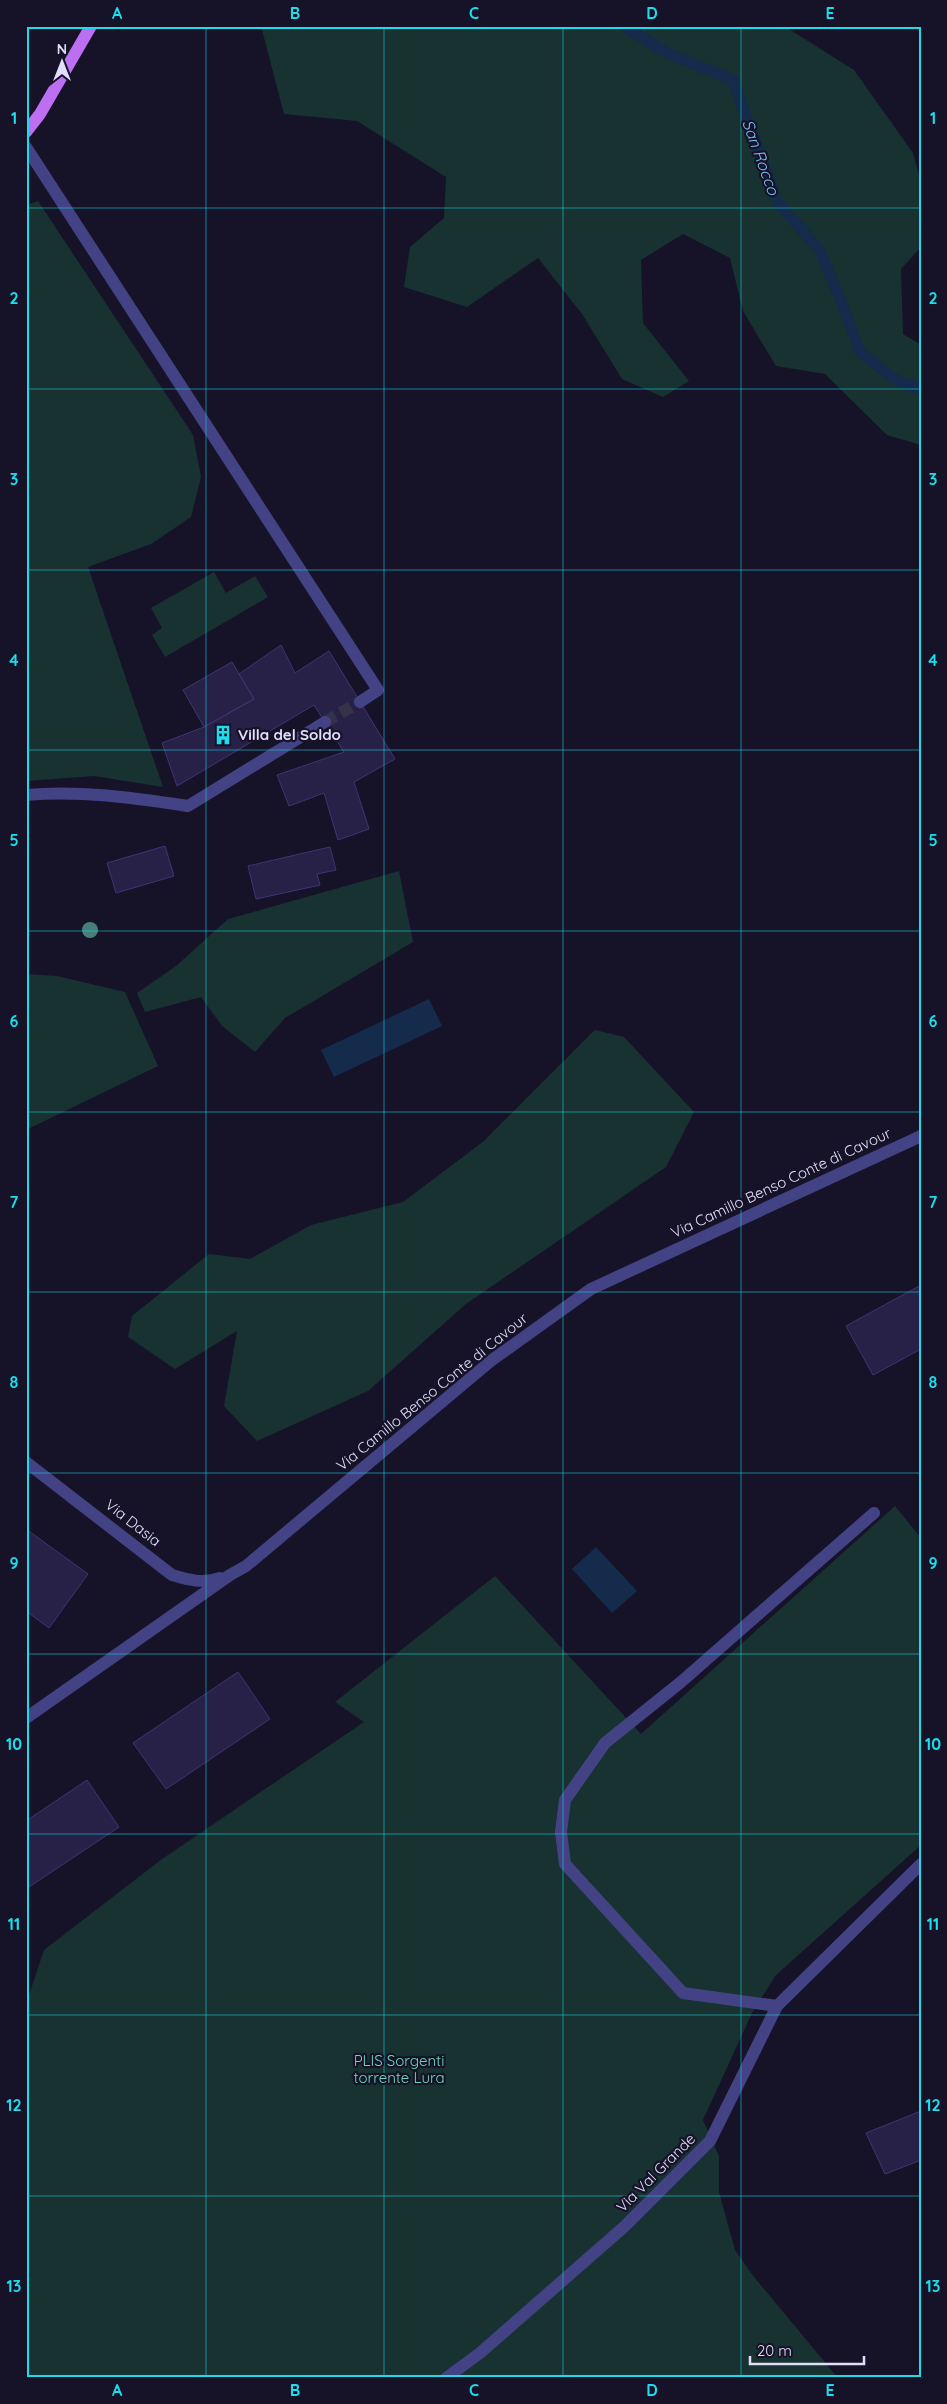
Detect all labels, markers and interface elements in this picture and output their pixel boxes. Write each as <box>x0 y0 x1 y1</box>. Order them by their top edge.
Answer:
text: A <box>112 3 123 23</box>
text: B <box>290 3 300 23</box>
text: C <box>469 3 479 23</box>
text: D <box>646 3 658 23</box>
text: E <box>825 3 835 23</box>
north arrow <box>38 38 88 88</box>
text: N <box>57 40 67 58</box>
text: 1 <box>11 108 17 128</box>
text: 1 <box>930 108 936 128</box>
water label: San Rocco <box>738 117 784 199</box>
text: 2 <box>9 288 19 308</box>
text: 2 <box>928 288 938 308</box>
text: 3 <box>10 469 18 489</box>
text: 3 <box>929 469 937 489</box>
text: 4 <box>9 650 19 670</box>
text: 4 <box>928 650 938 670</box>
building icon: Villa del Soldo <box>212 724 234 746</box>
place label: Villa del Soldo <box>238 725 341 744</box>
text: 5 <box>9 830 19 850</box>
text: 5 <box>928 830 938 850</box>
text: 6 <box>10 1011 19 1031</box>
text: 6 <box>929 1011 938 1031</box>
street label: Via Camillo Benso Conte di Cavour <box>668 1123 894 1242</box>
text: 7 <box>10 1192 19 1212</box>
text: 7 <box>929 1192 938 1212</box>
street label: Via Camillo Benso Conte di Cavour <box>332 1308 531 1475</box>
text: 8 <box>10 1372 19 1392</box>
text: 8 <box>929 1372 938 1392</box>
street label: Via Dasia <box>102 1495 165 1550</box>
text: 9 <box>9 1553 19 1573</box>
text: 9 <box>928 1553 938 1573</box>
text: 10 <box>6 1734 22 1754</box>
text: 10 <box>925 1734 941 1754</box>
text: 11 <box>8 1914 20 1934</box>
text: 11 <box>927 1914 939 1934</box>
park label: PLIS Sorgenti torrente Lura <box>353 2051 445 2087</box>
text: 12 <box>6 2095 22 2115</box>
text: 12 <box>925 2095 941 2115</box>
street label: Via Val Grande <box>612 2129 699 2216</box>
text: 13 <box>7 2276 21 2296</box>
text: 13 <box>926 2276 940 2296</box>
scale bar <box>750 2334 863 2366</box>
text: 20 m <box>757 2341 792 2360</box>
text: A <box>112 2380 123 2400</box>
text: B <box>290 2380 300 2400</box>
text: C <box>469 2380 479 2400</box>
text: D <box>646 2380 658 2400</box>
text: E <box>825 2380 835 2400</box>

